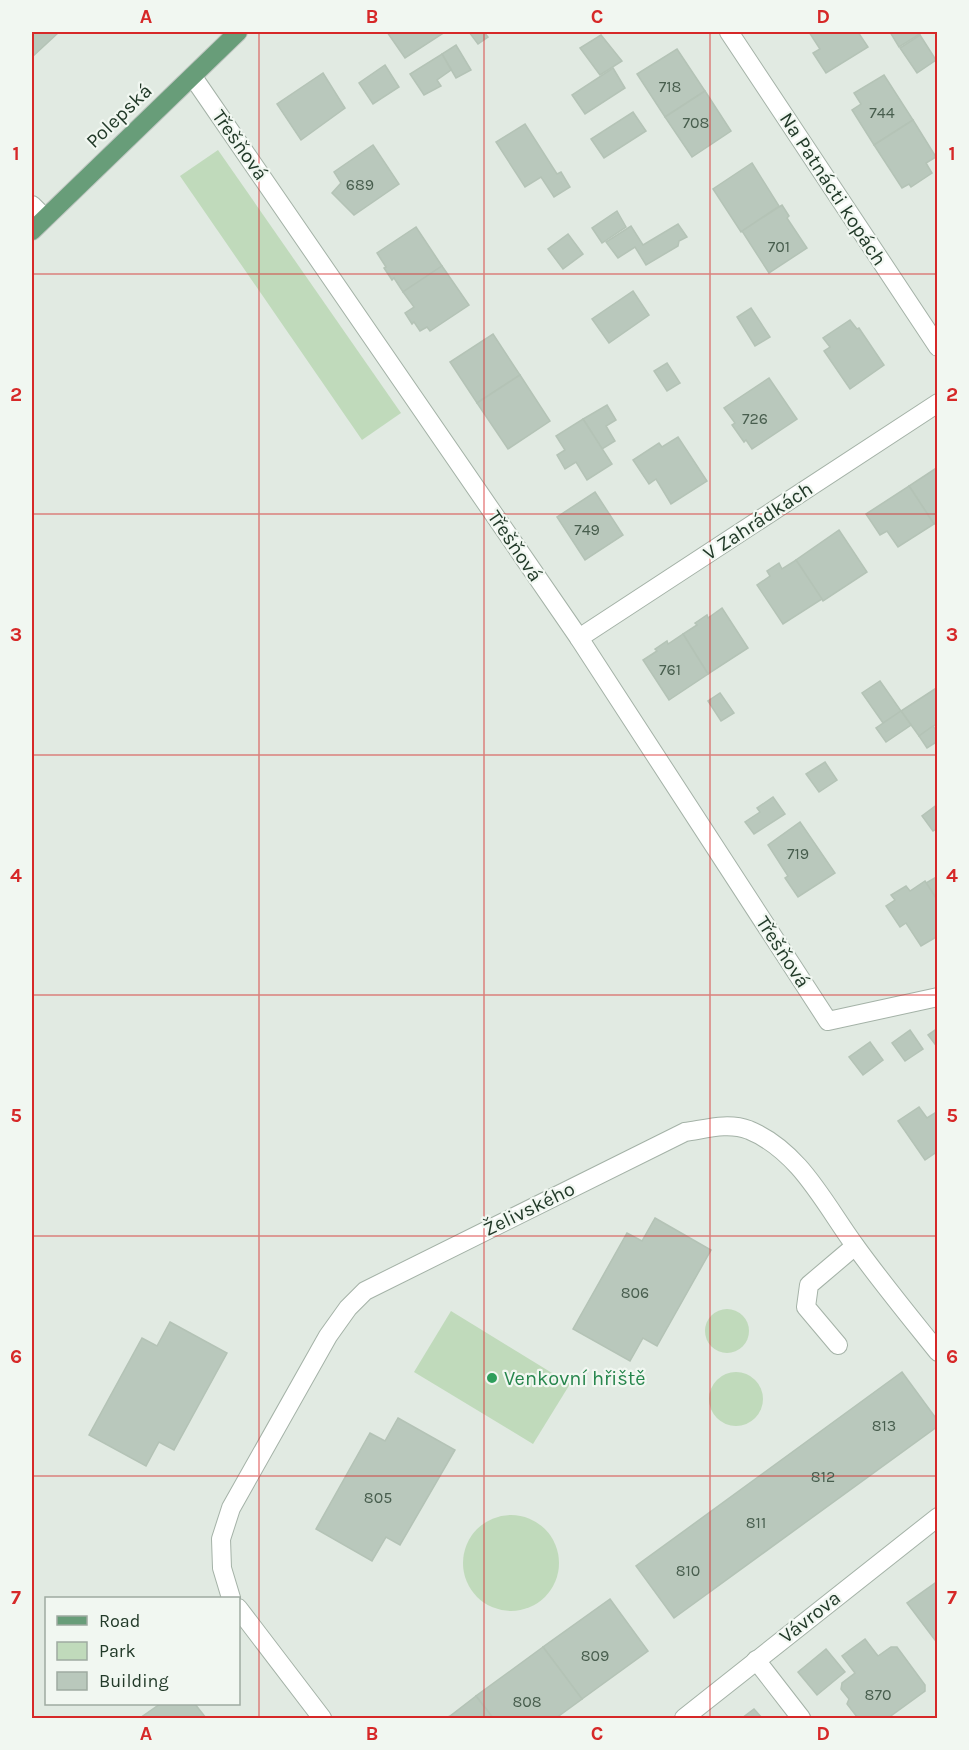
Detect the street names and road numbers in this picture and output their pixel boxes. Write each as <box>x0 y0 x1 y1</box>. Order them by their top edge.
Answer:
street label: Polepská <box>81 79 157 153</box>
street label: Třešňová <box>207 105 273 185</box>
street label: Na Patnácti kopách <box>775 108 891 270</box>
street label: V Zahrádkách <box>699 477 817 565</box>
street label: Třešňová <box>483 506 547 586</box>
street label: Třešňová <box>751 912 815 992</box>
street label: Želivského <box>479 1176 578 1241</box>
street label: Vávrova <box>775 1586 845 1648</box>

